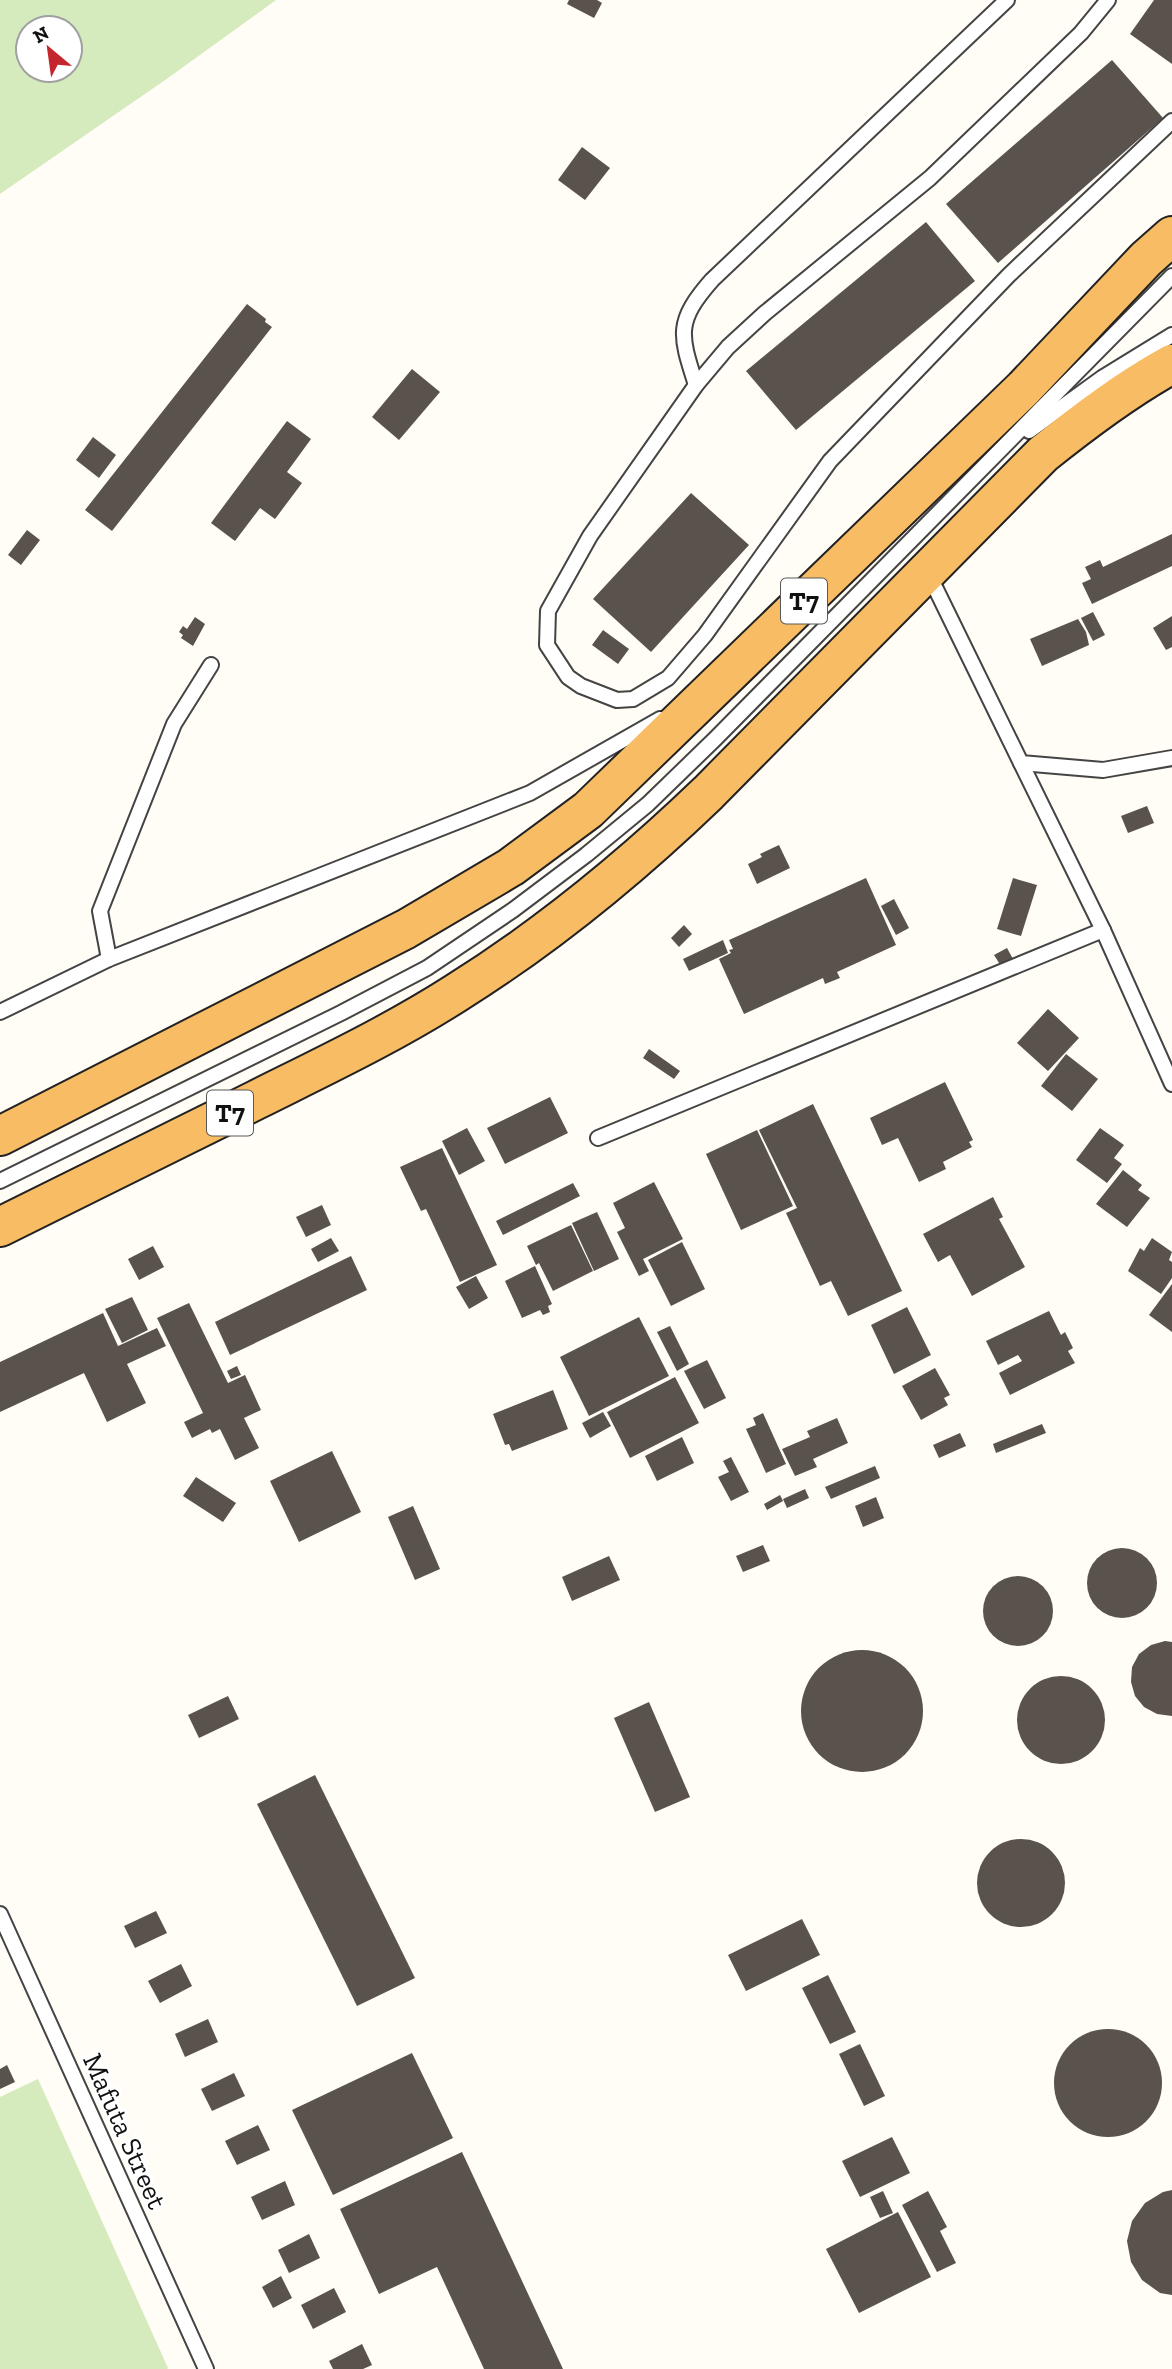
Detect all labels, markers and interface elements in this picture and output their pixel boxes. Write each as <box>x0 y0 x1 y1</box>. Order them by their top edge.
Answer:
north arrow <box>14 14 84 84</box>
text: N <box>29 21 53 48</box>
road number: T7 <box>781 579 827 624</box>
road number: T7 <box>207 1090 253 1136</box>
street label: Mafuta Street <box>76 2048 174 2214</box>

